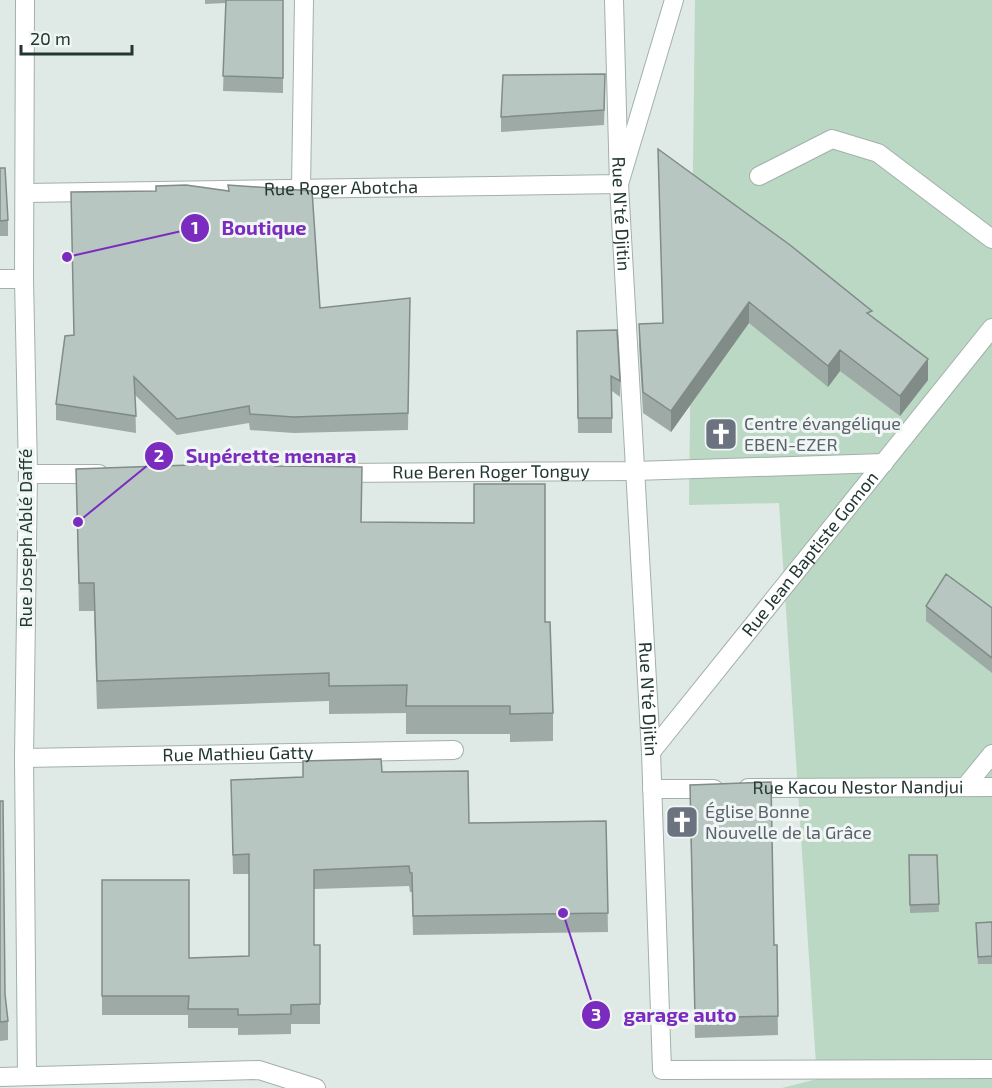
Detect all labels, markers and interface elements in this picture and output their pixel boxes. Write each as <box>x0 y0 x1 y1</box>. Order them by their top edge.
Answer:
scale bar <box>21 18 132 56</box>
text: 20 m <box>30 27 71 49</box>
street label: Rue N'té Djitin <box>608 156 636 272</box>
street label: Rue Roger Abotcha <box>264 175 418 199</box>
callout: Boutique <box>180 209 319 247</box>
text: Boutique <box>221 215 307 239</box>
text: 1 <box>191 216 199 238</box>
place label: Centre évangélique EBEN-EZER <box>744 412 901 455</box>
church icon: Centre évangélique EBEN-EZER <box>703 416 739 452</box>
callout: Supérette menara <box>144 437 368 475</box>
text: Supérette menara <box>186 443 356 467</box>
text: 2 <box>154 444 164 466</box>
street label: Rue Joseph Ablé Daffé <box>14 449 36 627</box>
street label: Rue Beren Roger Tonguy <box>392 459 590 483</box>
street label: Rue Jean Baptiste Gomon <box>736 466 882 640</box>
street label: Rue N'té Djitin <box>635 641 663 757</box>
street label: Rue Mathieu Gatty <box>162 741 314 765</box>
street label: Rue Kacou Nestor Nandjui <box>752 775 963 798</box>
place label: Église Bonne Nouvelle de la Grâce <box>705 800 872 843</box>
church icon: Église Bonne Nouvelle de la Grâce <box>664 804 700 840</box>
callout: garage auto <box>581 996 749 1034</box>
text: garage auto <box>623 1002 737 1026</box>
text: 3 <box>591 1003 601 1025</box>

